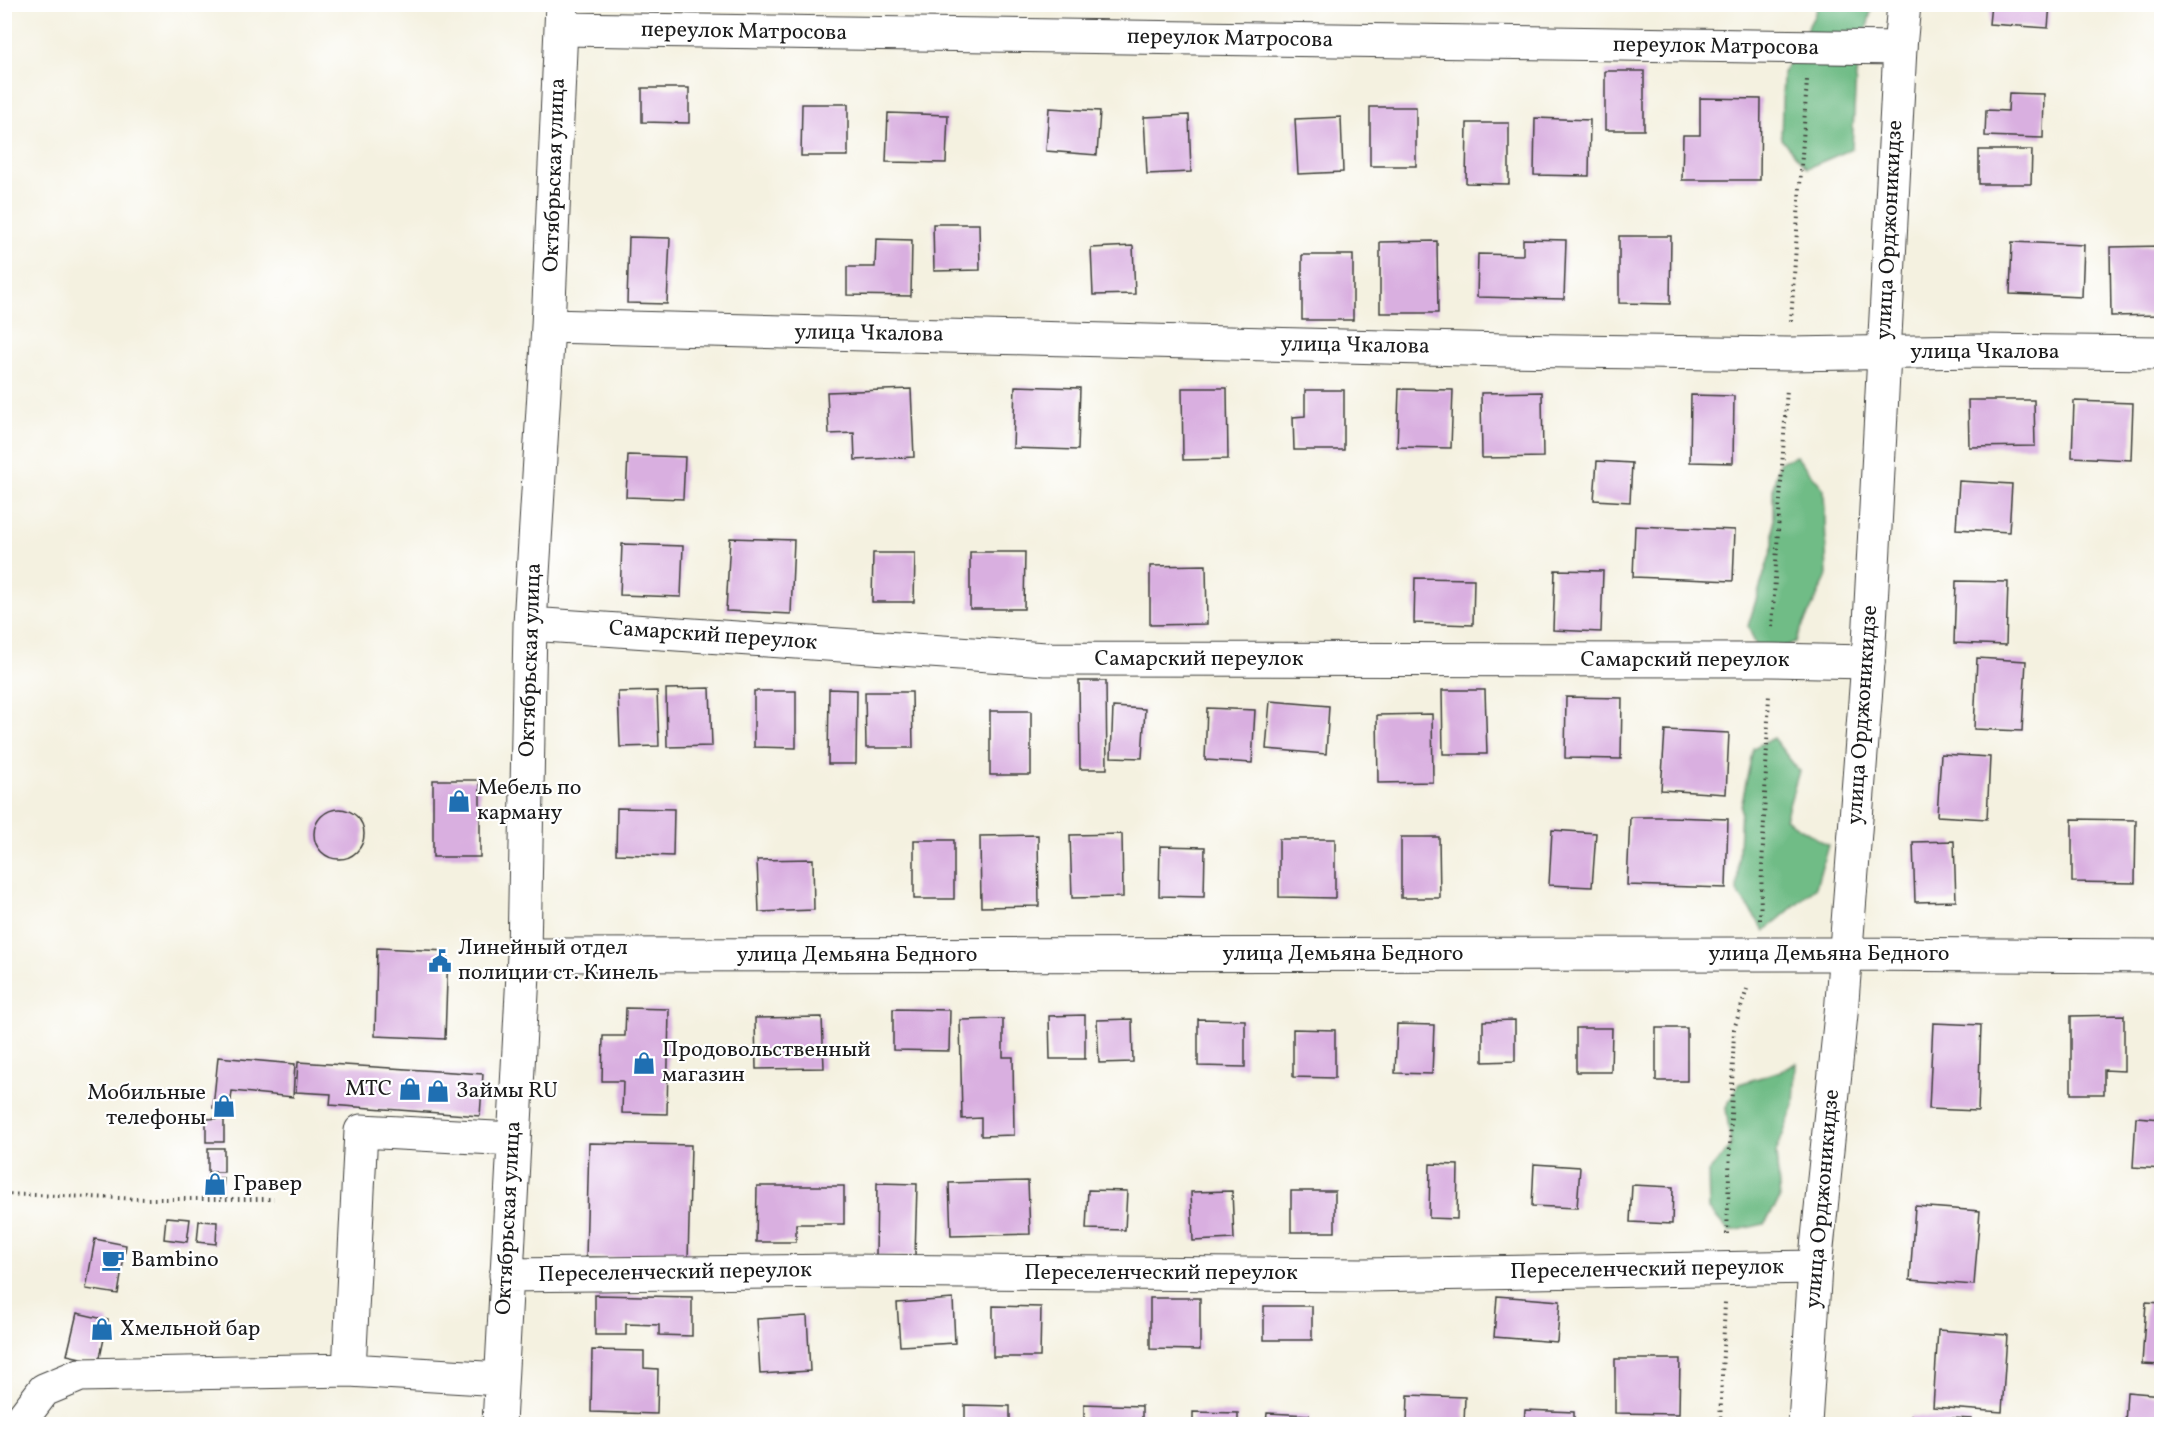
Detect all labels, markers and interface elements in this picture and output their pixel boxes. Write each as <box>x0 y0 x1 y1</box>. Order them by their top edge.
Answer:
street label: переулок Матросова <box>640 15 848 49</box>
street label: переулок Матросова <box>1126 22 1334 56</box>
street label: переулок Матросова <box>1612 30 1820 64</box>
street label: Октябрьская улица <box>536 77 574 273</box>
street label: улица Орджоникидзе <box>1869 119 1911 341</box>
street label: улица Чкалова <box>794 317 944 351</box>
street label: улица Чкалова <box>1280 329 1430 363</box>
street label: улица Чкалова <box>1910 337 2060 368</box>
street label: Октябрьская улица <box>512 562 550 758</box>
street label: улица Орджоникидзе <box>1840 604 1886 826</box>
street label: Самарский переулок <box>608 613 818 659</box>
street label: Самарский переулок <box>1095 644 1304 675</box>
street label: Самарский переулок <box>1581 645 1790 676</box>
place label: Мебель по карману <box>477 773 582 829</box>
shop icon: Мебель по карману <box>446 788 472 814</box>
place label: Линейный отдел полиции ст. Кинель <box>458 933 659 989</box>
street label: улица Демьяна Бедного <box>1222 939 1464 970</box>
street label: улица Демьяна Бедного <box>1708 939 1950 970</box>
street label: улица Демьяна Бедного <box>736 940 978 971</box>
public building icon: Линейный отдел полиции ст. Кинель <box>427 948 453 974</box>
place label: Продовольственный магазин <box>662 1035 871 1091</box>
shop icon: Продовольственный магазин <box>631 1050 657 1076</box>
place label: МТС <box>345 1074 392 1105</box>
shop icon: МТС <box>397 1076 423 1102</box>
place label: Займы RU <box>456 1076 558 1107</box>
place label: Мобильные телефоны <box>87 1078 206 1134</box>
shop icon: Займы RU <box>425 1078 451 1104</box>
street label: улица Орджоникидзе <box>1798 1088 1848 1310</box>
shop icon: Мобильные телефоны <box>211 1093 237 1119</box>
street label: Октябрьская улица <box>488 1120 530 1316</box>
place label: Гравер <box>233 1169 302 1200</box>
shop icon: Гравер <box>202 1171 228 1197</box>
place label: Bambino <box>131 1245 219 1276</box>
cafe icon: Bambino <box>100 1247 126 1273</box>
street label: Переселенческий переулок <box>1510 1252 1784 1288</box>
street label: Переселенческий переулок <box>538 1255 812 1291</box>
street label: Переселенческий переулок <box>1024 1258 1298 1289</box>
place label: Хмельной бар <box>120 1314 260 1345</box>
shop icon: Хмельной бар <box>89 1316 115 1342</box>

